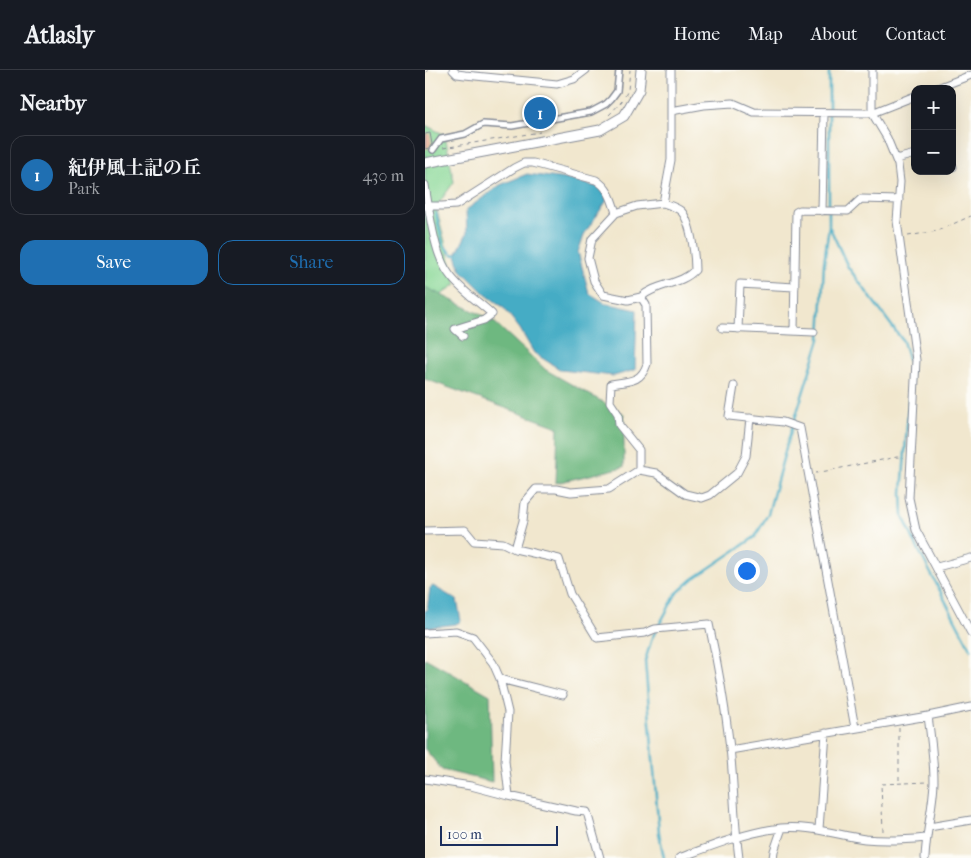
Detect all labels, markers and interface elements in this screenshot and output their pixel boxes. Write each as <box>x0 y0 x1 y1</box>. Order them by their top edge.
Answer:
text: Atlasly <box>25 21 94 49</box>
text: Home <box>673 24 720 45</box>
text: Map <box>748 24 783 45</box>
text: About <box>811 24 857 45</box>
text: Contact <box>885 24 946 45</box>
map controls <box>911 85 956 175</box>
button: + <box>911 85 956 130</box>
text: Nearby <box>20 91 86 115</box>
pin: 1 <box>524 94 556 132</box>
button: − <box>911 130 956 175</box>
text: 紀伊風土記の丘 <box>68 157 201 179</box>
text: 1 <box>34 166 40 185</box>
text: 430 m <box>362 166 404 185</box>
text: Park <box>68 179 100 198</box>
button: Save <box>20 240 208 285</box>
button: Share <box>218 240 405 285</box>
your location <box>734 558 760 584</box>
scale bar <box>440 823 557 846</box>
text: 100 m <box>447 826 482 843</box>

